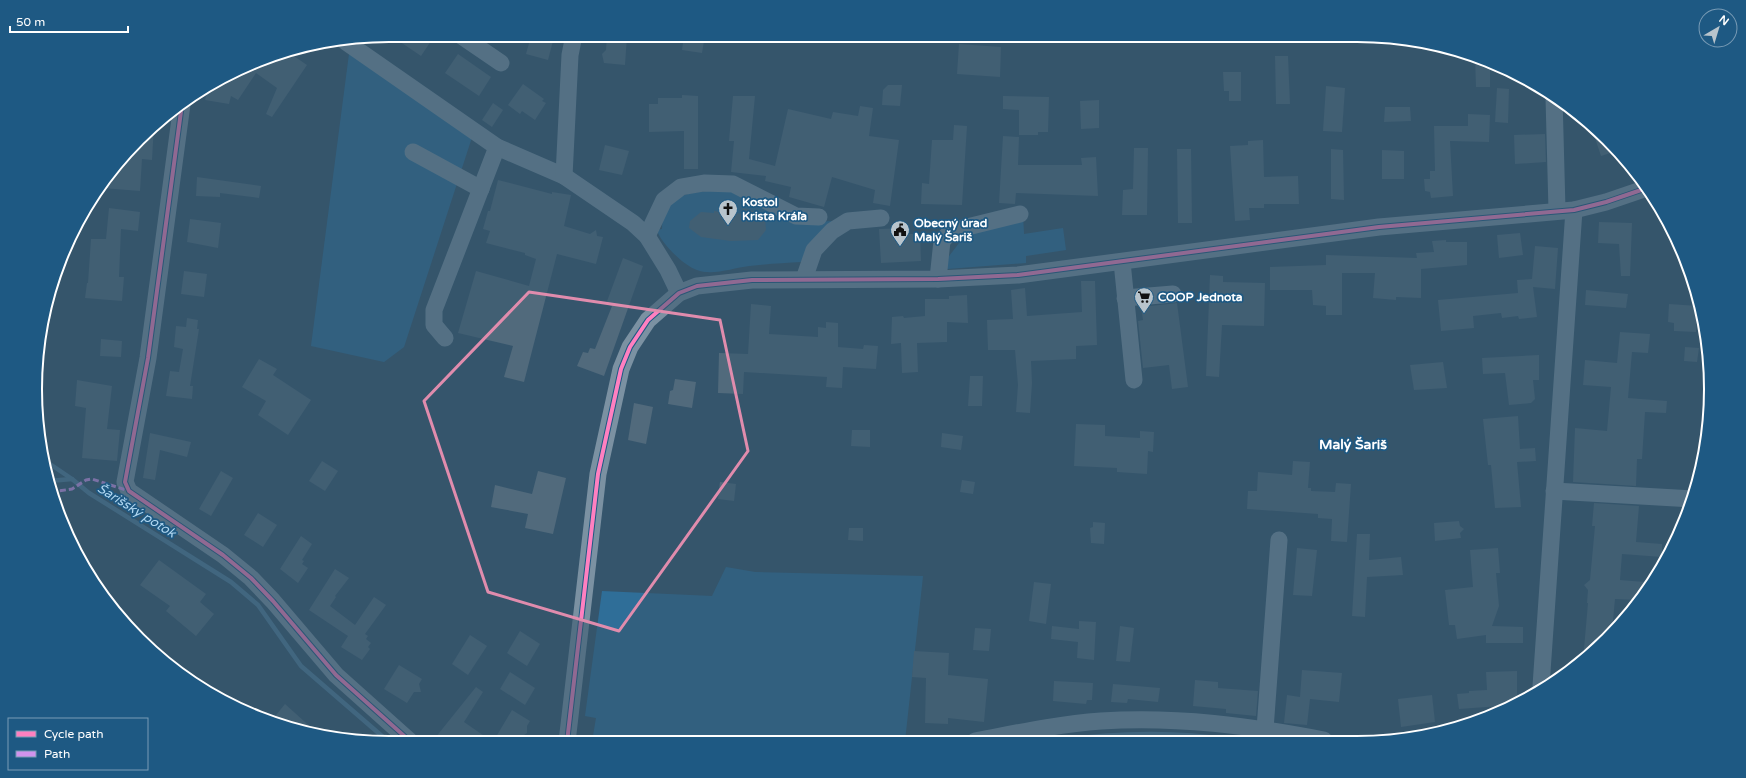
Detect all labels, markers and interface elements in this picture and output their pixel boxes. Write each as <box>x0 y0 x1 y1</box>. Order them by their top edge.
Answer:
scale bar <box>10 8 128 34</box>
north arrow <box>1698 8 1738 48</box>
text: N <box>1716 13 1731 28</box>
text: 50 m <box>16 15 45 29</box>
place label: Kostol Krista Kráľa <box>742 195 807 223</box>
church icon: Kostol Krista Kráľa <box>717 198 739 226</box>
place label: Obecný úrad Malý Šariš <box>914 216 987 245</box>
public building icon: Obecný úrad Malý Šariš <box>889 219 911 247</box>
supermarket icon: COOP Jednota <box>1133 286 1155 314</box>
place label: COOP Jednota <box>1158 290 1243 304</box>
district label: Malý Šariš <box>1319 436 1387 453</box>
water label: Šarišský potok <box>94 480 179 542</box>
legend <box>8 718 148 770</box>
text: Cycle path <box>44 727 103 741</box>
text: Path <box>44 747 70 761</box>

